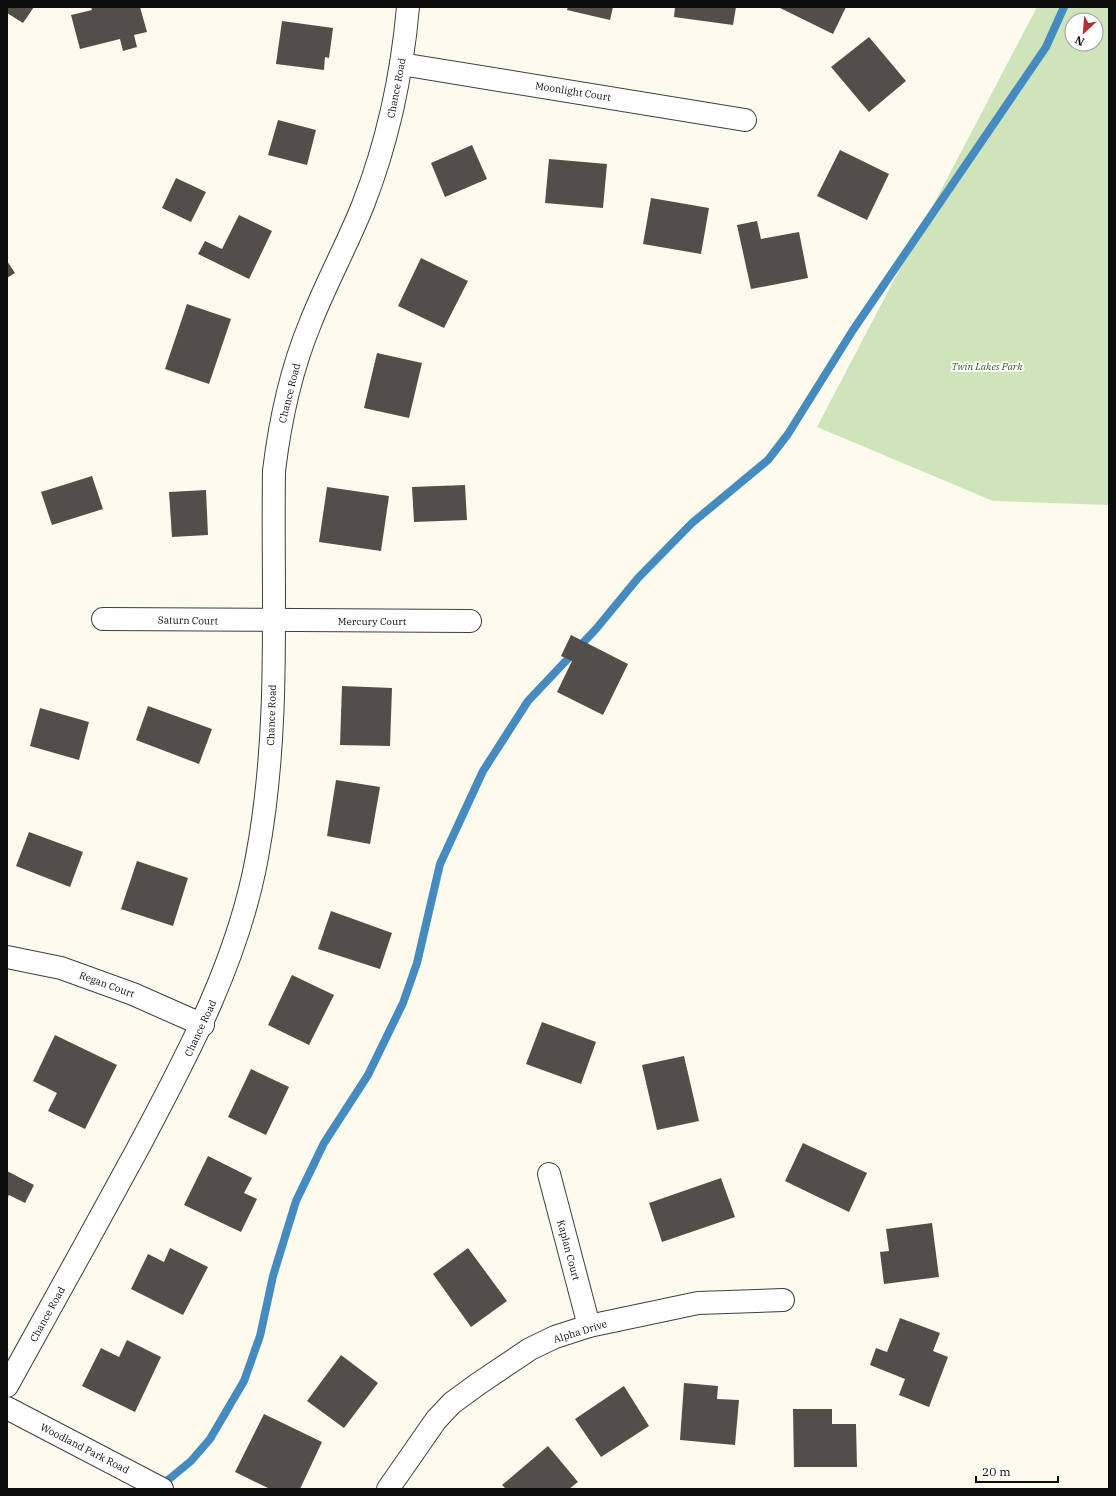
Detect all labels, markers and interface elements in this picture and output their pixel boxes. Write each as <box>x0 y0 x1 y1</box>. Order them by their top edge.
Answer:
north arrow <box>1064 12 1104 52</box>
text: N <box>1072 33 1087 49</box>
street label: Chance Road <box>384 57 409 119</box>
street label: Moonlight Court <box>534 79 612 104</box>
park label: Twin Lakes Park <box>951 360 1023 373</box>
street label: Chance Road <box>276 362 303 424</box>
street label: Saturn Court <box>158 613 219 628</box>
street label: Mercury Court <box>338 615 407 628</box>
street label: Chance Road <box>264 684 279 746</box>
street label: Regan Court <box>77 968 137 1001</box>
street label: Chance Road <box>182 998 219 1059</box>
street label: Kaplan Court <box>554 1219 583 1282</box>
street label: Chance Road <box>27 1284 68 1344</box>
street label: Alpha Drive <box>552 1317 608 1346</box>
street label: Woodland Park Road <box>38 1420 131 1476</box>
scale bar <box>976 1458 1058 1484</box>
text: 20 m <box>982 1464 1011 1479</box>

